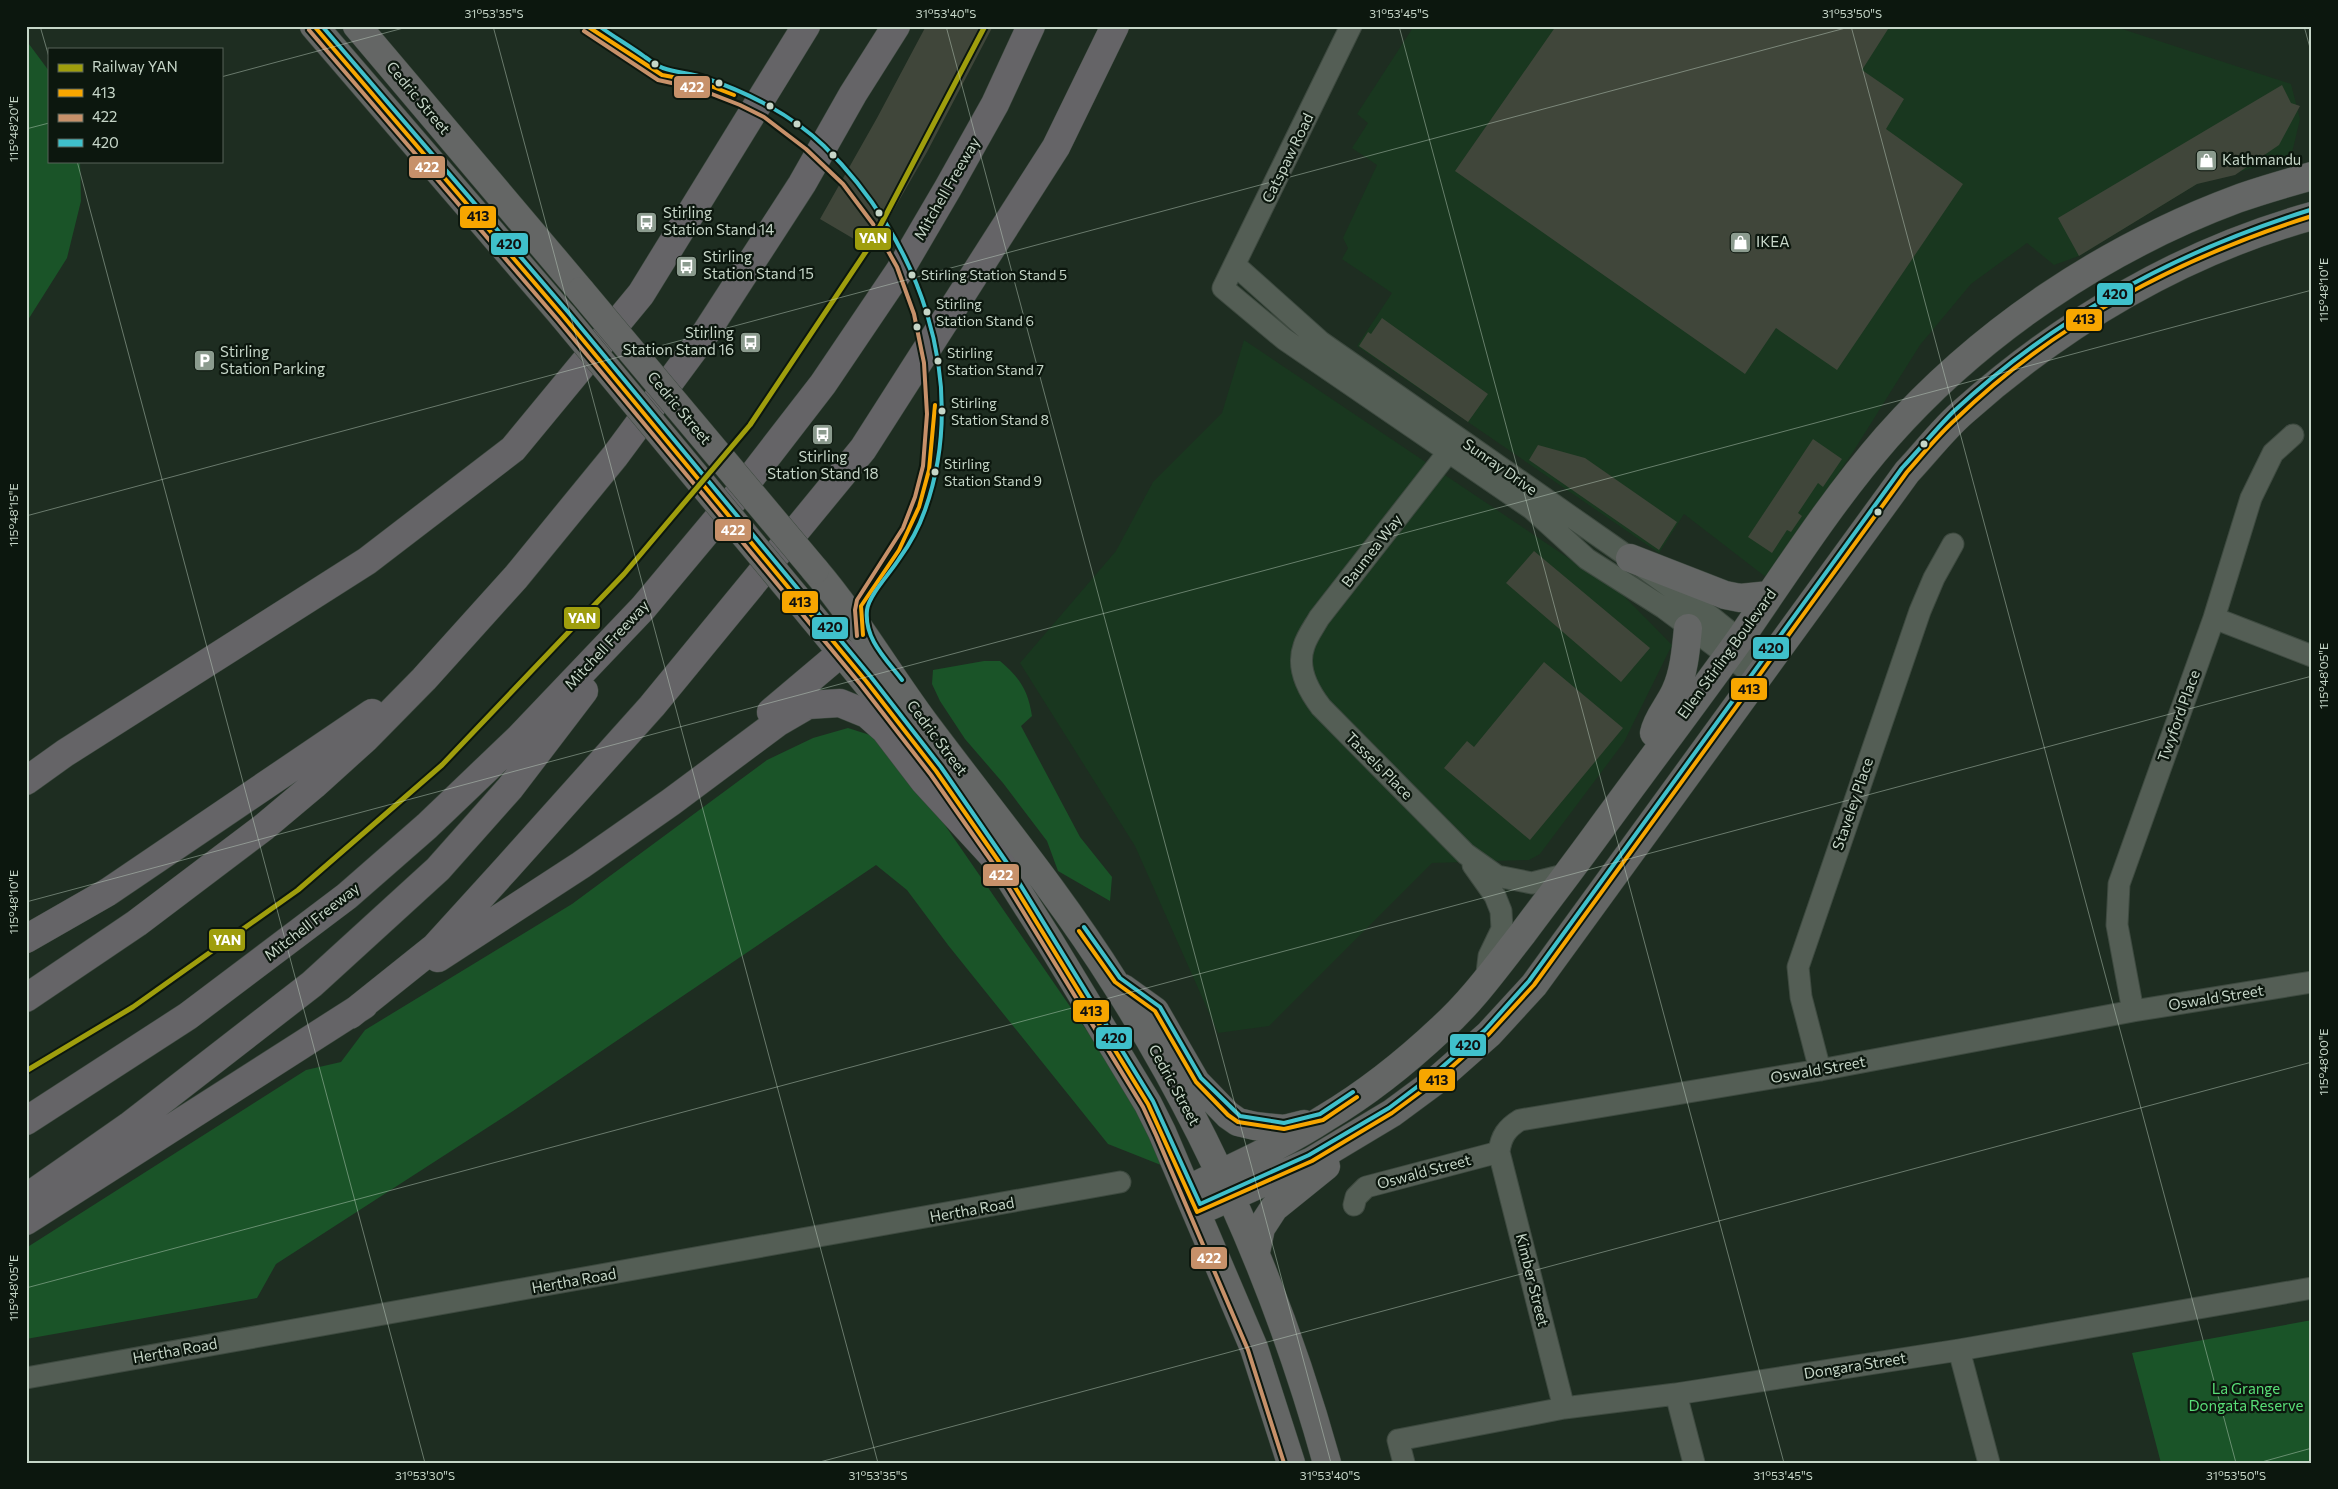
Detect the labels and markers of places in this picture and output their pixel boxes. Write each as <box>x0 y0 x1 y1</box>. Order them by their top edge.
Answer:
unlabelled marker <box>650 59 660 69</box>
unlabelled marker <box>714 78 724 88</box>
unlabelled marker <box>765 101 775 111</box>
unlabelled marker <box>792 119 802 129</box>
shop icon: Kathmandu <box>2194 148 2218 172</box>
unlabelled marker <box>828 150 838 160</box>
place label: Kathmandu <box>2222 150 2301 168</box>
place label: Stirling Station Stand 14 <box>663 203 774 238</box>
unlabelled marker <box>874 208 884 218</box>
bus stop icon: Stirling Station Stand 14 <box>635 210 659 234</box>
shop icon: IKEA <box>1728 230 1752 254</box>
place label: IKEA <box>1756 232 1790 250</box>
place label: Stirling Station Stand 15 <box>703 247 814 282</box>
bus stop icon: Stirling Station Stand 15 <box>675 254 699 278</box>
place label: Stirling Station Stand 5 <box>921 266 1067 283</box>
marker: Stirling Station Stand 5 <box>907 270 917 280</box>
place label: Stirling Station Stand 6 <box>936 295 1034 329</box>
marker: Stirling Station Stand 6 <box>922 307 932 317</box>
unlabelled marker <box>912 322 922 332</box>
place label: Stirling Station Stand 16 <box>623 323 734 358</box>
bus stop icon: Stirling Station Stand 16 <box>738 330 762 354</box>
place label: Stirling Station Parking <box>220 342 325 377</box>
place label: Stirling Station Stand 7 <box>947 344 1044 378</box>
parking icon: Stirling Station Parking <box>192 349 216 373</box>
marker: Stirling Station Stand 7 <box>933 356 943 366</box>
place label: Stirling Station Stand 8 <box>951 394 1049 428</box>
marker: Stirling Station Stand 8 <box>937 406 947 416</box>
bus stop icon: Stirling Station Stand 18 <box>811 422 835 446</box>
unlabelled marker <box>1919 439 1929 449</box>
place label: Stirling Station Stand 18 <box>767 447 879 482</box>
place label: Stirling Station Stand 9 <box>944 455 1042 489</box>
marker: Stirling Station Stand 9 <box>930 467 940 477</box>
unlabelled marker <box>1873 507 1883 517</box>

